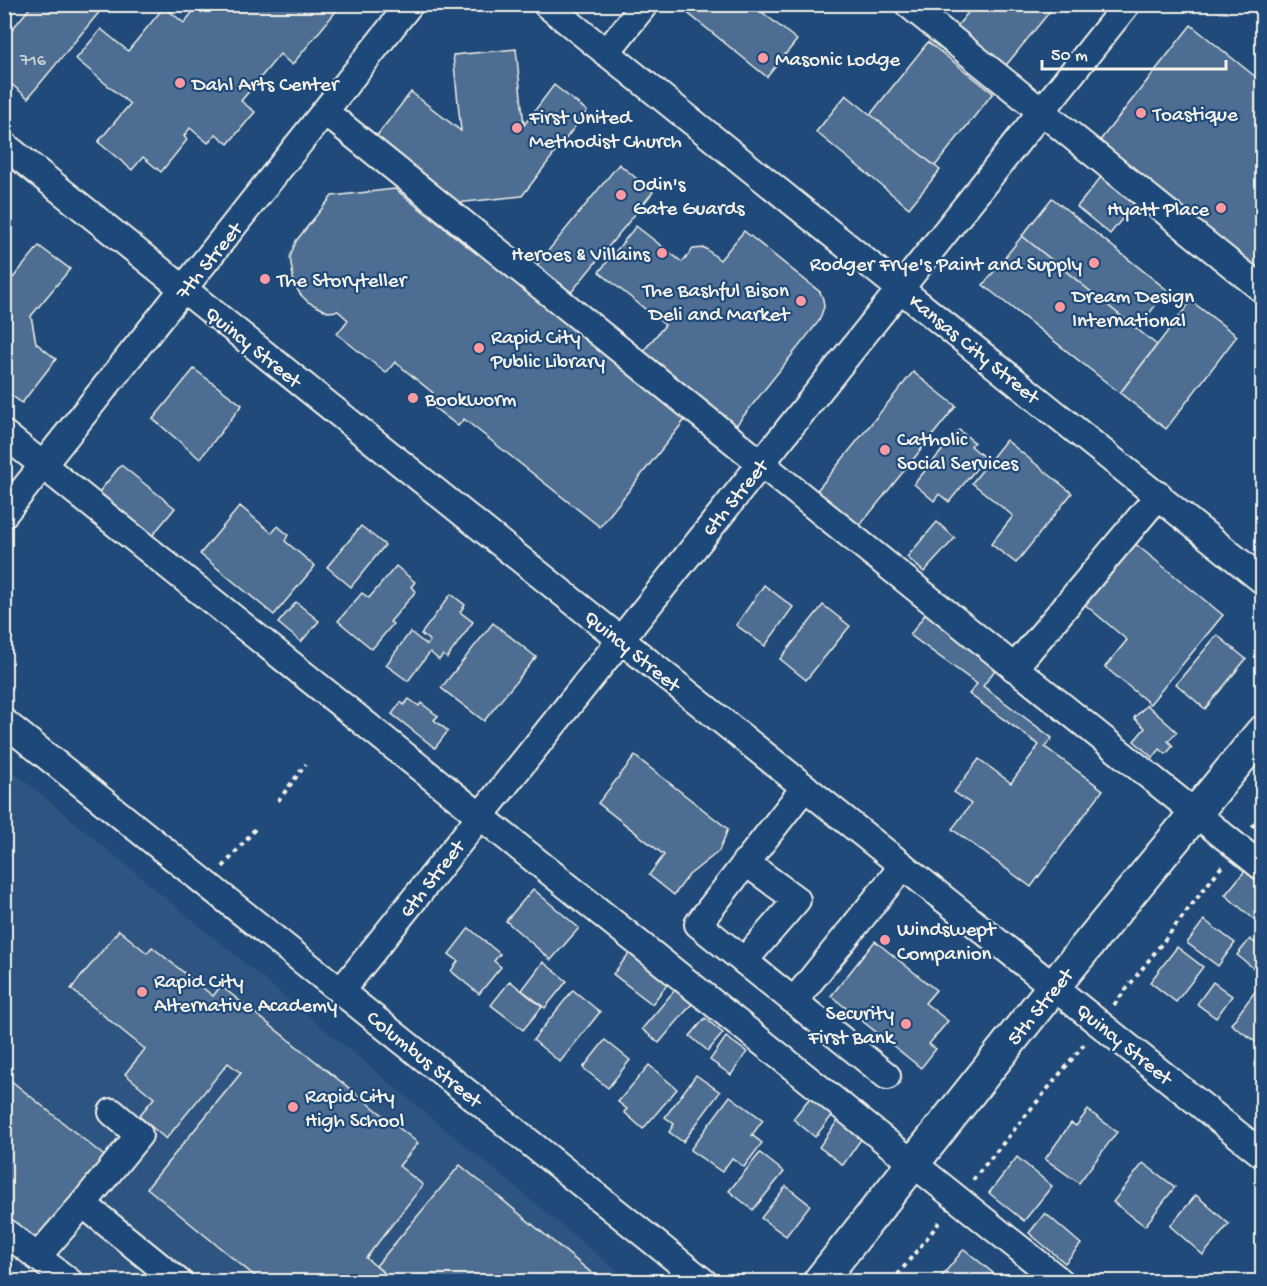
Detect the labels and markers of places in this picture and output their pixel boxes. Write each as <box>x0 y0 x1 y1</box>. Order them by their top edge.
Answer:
place label: Masonic Lodge <box>775 49 901 74</box>
marker: Masonic Lodge <box>756 51 770 65</box>
place label: Dahl Arts Center <box>190 74 340 99</box>
marker: Dahl Arts Center <box>173 76 187 90</box>
place label: Toastique <box>1152 104 1239 129</box>
marker: Toastique <box>1134 106 1148 120</box>
place label: First United Methodist Church <box>528 107 682 156</box>
marker: First United Methodist Church <box>510 121 524 135</box>
place label: Odin's Gate Guards <box>633 174 746 223</box>
marker: Odin's Gate Guards <box>614 188 628 202</box>
place label: Hyatt Place <box>1107 199 1210 224</box>
marker: Hyatt Place <box>1214 201 1228 215</box>
place label: Heroes & Villains <box>511 244 651 269</box>
marker: Heroes & Villains <box>655 246 669 260</box>
place label: Rodger Frye's Paint and Supply <box>810 254 1082 279</box>
marker: Rodger Frye's Paint and Supply <box>1087 256 1101 270</box>
place label: The Storyteller <box>276 270 408 295</box>
marker: The Storyteller <box>258 272 272 286</box>
place label: The Bashful Bison Deli and Market <box>642 280 791 329</box>
place label: Dream Design International <box>1070 286 1194 335</box>
marker: The Bashful Bison Deli and Market <box>794 294 808 308</box>
marker: Dream Design International <box>1053 300 1067 314</box>
place label: Rapid City Public Library <box>490 327 605 376</box>
marker: Rapid City Public Library <box>472 341 486 355</box>
place label: Bookworm <box>424 389 517 414</box>
marker: Bookworm <box>406 391 420 405</box>
place label: Catholic Social Services <box>897 429 1019 478</box>
marker: Catholic Social Services <box>878 443 892 457</box>
place label: Windswept Companion <box>897 919 998 968</box>
marker: Windswept Companion <box>878 933 892 947</box>
place label: Rapid City Alternative Academy <box>154 971 337 1020</box>
marker: Rapid City Alternative Academy <box>135 985 149 999</box>
place label: Security First Bank <box>807 1003 897 1052</box>
marker: Security First Bank <box>899 1017 913 1031</box>
place label: Rapid City High School <box>305 1086 404 1135</box>
marker: Rapid City High School <box>286 1100 300 1114</box>

